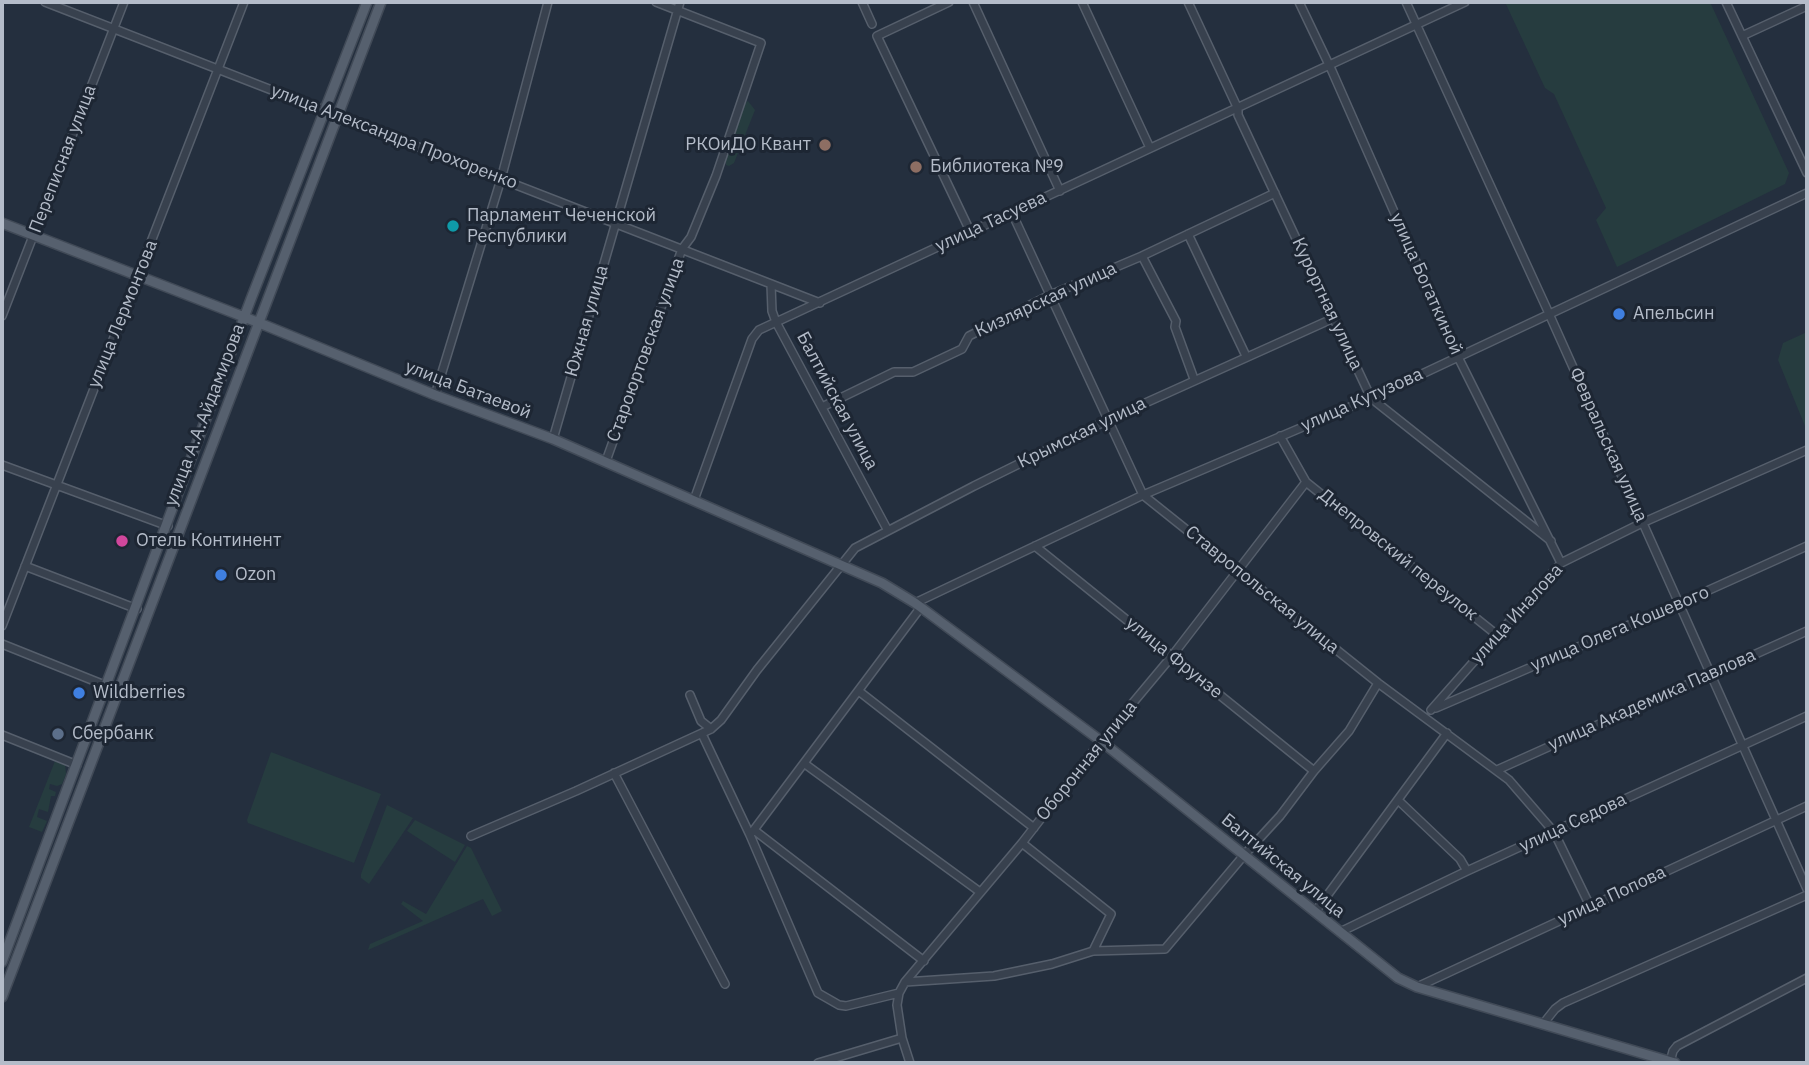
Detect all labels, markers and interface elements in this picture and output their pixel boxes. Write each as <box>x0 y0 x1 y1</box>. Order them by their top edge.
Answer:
street label: улица Александра Прохоренко <box>268 80 520 194</box>
street label: Переписная улица <box>25 82 101 236</box>
place label: РКОиДО Квант <box>685 134 811 156</box>
marker: РКОиДО Квант <box>817 137 833 153</box>
place label: Библиотека №9 <box>930 156 1064 178</box>
marker: Библиотека №9 <box>908 159 924 175</box>
street label: улица Тасуева <box>932 187 1050 257</box>
place label: Парламент Чеченской Республики <box>467 205 656 248</box>
street label: улица Богаткиной <box>1385 210 1467 358</box>
marker: Парламент Чеченской Республики <box>445 218 461 234</box>
street label: Курортная улица <box>1287 234 1367 374</box>
street label: улица Лермонтова <box>83 237 163 391</box>
street label: Староюртовская улица <box>603 255 689 445</box>
street label: Кизлярская улица <box>972 258 1120 342</box>
street label: Южная улица <box>561 263 613 379</box>
place label: Апельсин <box>1633 303 1714 325</box>
marker: Апельсин <box>1611 306 1627 322</box>
street label: улица А.А.Айдамирова <box>160 321 250 509</box>
street label: Балтийская улица <box>792 328 882 474</box>
street label: улица Батаевой <box>402 356 534 424</box>
street label: улица Кутузова <box>1298 363 1426 437</box>
street label: Февральская улица <box>1564 364 1652 526</box>
street label: Крымская улица <box>1014 393 1150 473</box>
street label: Днепровский переулок <box>1314 484 1482 626</box>
street label: Ставропольская улица <box>1181 521 1343 659</box>
place label: Отель Континент <box>136 530 281 552</box>
marker: Отель Континент <box>114 533 130 549</box>
street label: улица Иналова <box>1466 560 1568 668</box>
place label: Ozon <box>235 564 276 586</box>
marker: Ozon <box>213 567 229 583</box>
street label: улица Олега Кошевого <box>1528 582 1712 676</box>
street label: улица Фрунзе <box>1121 612 1227 704</box>
street label: улица Академика Павлова <box>1545 644 1759 756</box>
place label: Wildberries <box>93 682 186 704</box>
marker: Wildberries <box>71 685 87 701</box>
street label: Оборонная улица <box>1032 697 1142 825</box>
place label: Сбербанк <box>72 723 154 745</box>
marker: Сбербанк <box>50 726 66 742</box>
street label: улица Седова <box>1516 789 1630 857</box>
street label: Балтийская улица <box>1217 809 1349 923</box>
street label: улица Попова <box>1555 862 1669 930</box>

